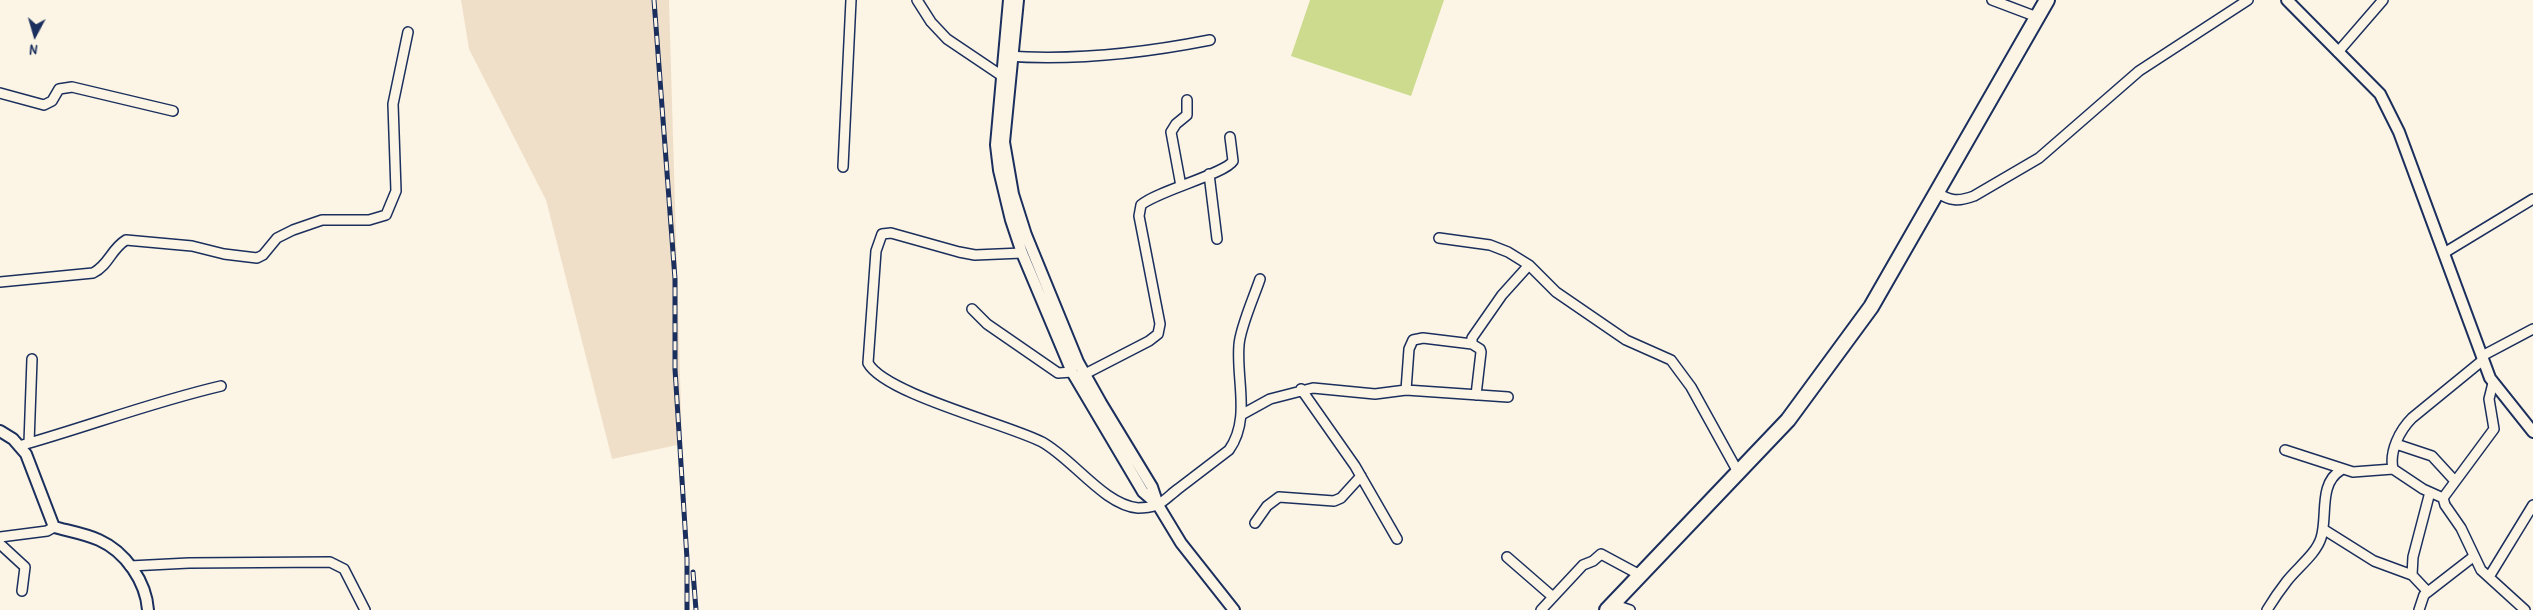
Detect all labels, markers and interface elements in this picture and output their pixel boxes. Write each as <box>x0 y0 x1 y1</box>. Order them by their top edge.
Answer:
north arrow <box>10 10 60 60</box>
text: N <box>29 41 38 60</box>

